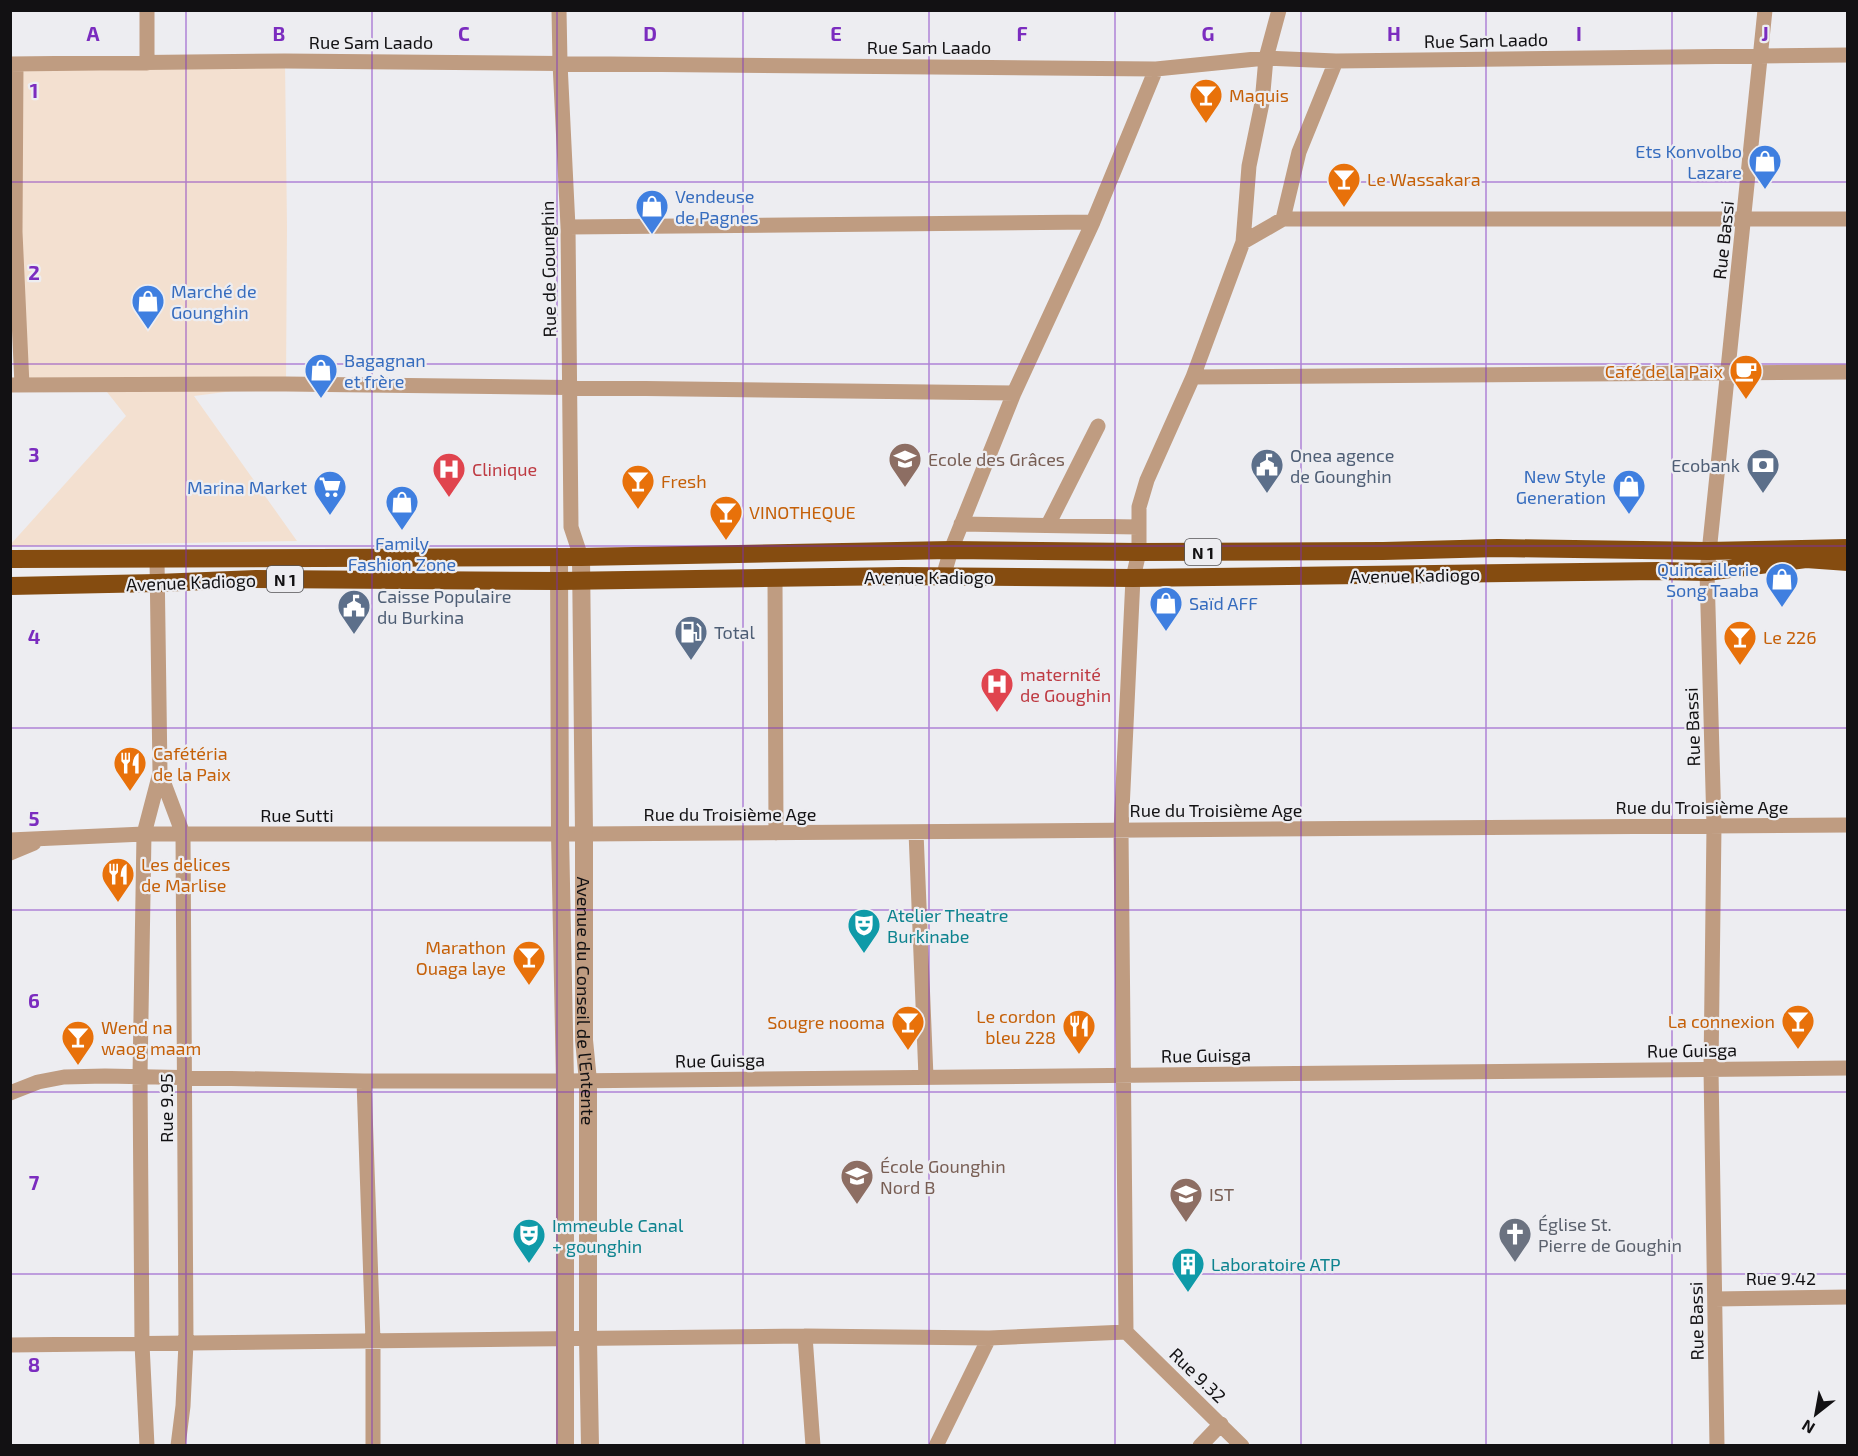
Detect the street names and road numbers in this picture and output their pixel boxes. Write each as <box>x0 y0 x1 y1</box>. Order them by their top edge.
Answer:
street label: Rue Sam Laado <box>1424 28 1548 52</box>
street label: Rue Sam Laado <box>309 31 433 53</box>
street label: Rue Sam Laado <box>867 36 991 58</box>
street label: Rue de Gounghin <box>536 200 560 338</box>
street label: Rue Bassi <box>1708 200 1738 280</box>
road number: N 1 <box>1185 539 1221 565</box>
street label: Avenue Kadiogo <box>1350 563 1480 587</box>
road number: N 1 <box>267 566 303 592</box>
street label: Avenue Kadiogo <box>864 566 994 588</box>
street label: Avenue Kadiogo <box>126 569 256 595</box>
street label: Rue Bassi <box>1680 687 1704 767</box>
street label: Rue du Troisième Age <box>1616 796 1788 818</box>
street label: Rue du Troisième Age <box>1130 799 1302 821</box>
street label: Rue du Troisième Age <box>644 803 816 825</box>
street label: Rue Sutti <box>260 804 334 826</box>
street label: Avenue du Conseil de l'Entente <box>573 876 599 1125</box>
street label: Rue Guisga <box>1647 1038 1737 1062</box>
street label: Rue Guisga <box>1161 1043 1251 1067</box>
street label: Rue Guisga <box>675 1048 765 1072</box>
street label: Rue 9.95 <box>155 1073 177 1143</box>
street label: Rue 9.42 <box>1746 1267 1816 1289</box>
street label: Rue Bassi <box>1684 1281 1708 1361</box>
street label: Rue 9.32 <box>1165 1343 1231 1407</box>

